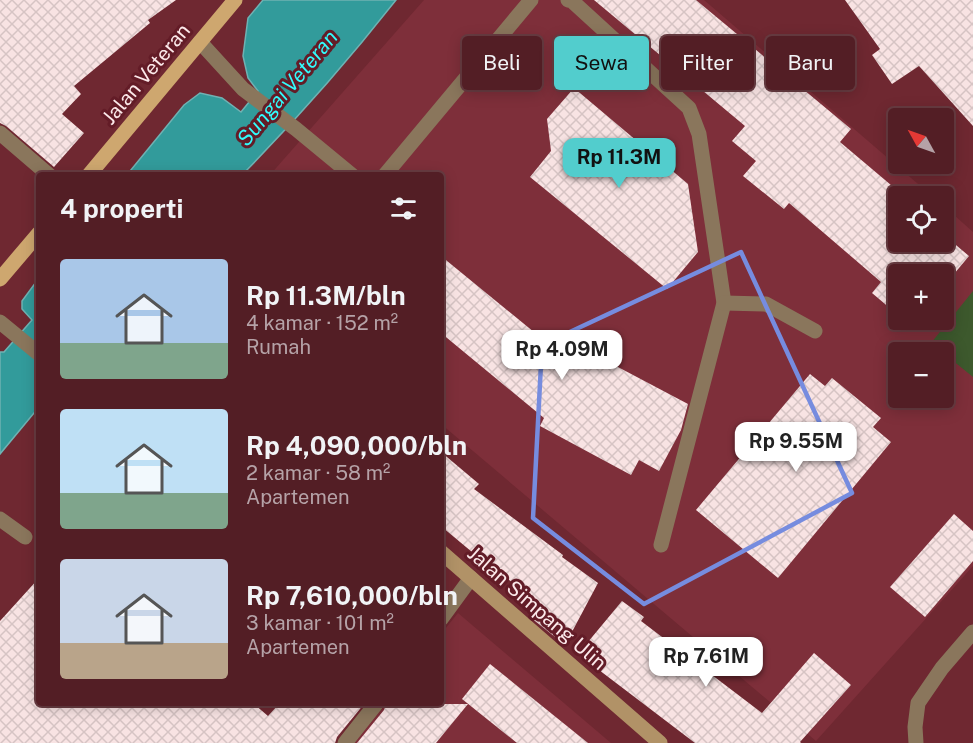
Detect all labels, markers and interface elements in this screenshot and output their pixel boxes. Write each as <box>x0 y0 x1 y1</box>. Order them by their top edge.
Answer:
street label: Jalan Veteran <box>97 19 195 129</box>
water label: Sungai Veteran <box>231 25 343 151</box>
chip: Beli <box>462 36 542 90</box>
chip: Sewa <box>554 36 649 90</box>
chip: Filter <box>661 36 754 90</box>
chip: Baru <box>766 36 855 90</box>
north arrow <box>888 108 954 174</box>
map controls <box>888 108 954 408</box>
pin: Rp 11.3M <box>557 138 681 189</box>
text: Rp 11.3M <box>577 145 661 169</box>
button: locate <box>888 186 954 252</box>
icon: filters <box>387 192 420 225</box>
text: 4 properti <box>60 193 183 224</box>
button: + <box>888 264 954 330</box>
text: Rp 11.3M/bln <box>246 280 406 311</box>
icon: home <box>108 283 180 355</box>
text: 4 kamar · 152 m² <box>246 311 398 335</box>
pin: Rp 4.09M <box>500 330 624 381</box>
text: Rumah <box>246 335 311 359</box>
text: Rp 4.09M <box>515 337 609 361</box>
button: − <box>888 342 954 408</box>
pin: Rp 9.55M <box>734 422 858 473</box>
text: Rp 9.55M <box>749 429 843 453</box>
text: Rp 4,090,000/bln <box>246 430 467 461</box>
icon: home <box>108 433 180 505</box>
text: 2 kamar · 58 m² <box>246 461 390 485</box>
text: Apartemen <box>246 485 350 509</box>
street label: Jalan Simpang Ulin <box>463 541 611 675</box>
text: Rp 7,610,000/bln <box>246 580 458 611</box>
icon: home <box>108 583 180 655</box>
text: 3 kamar · 101 m² <box>246 611 394 635</box>
text: Apartemen <box>246 635 350 659</box>
pin: Rp 7.61M <box>644 637 768 688</box>
text: Rp 7.61M <box>663 644 749 668</box>

